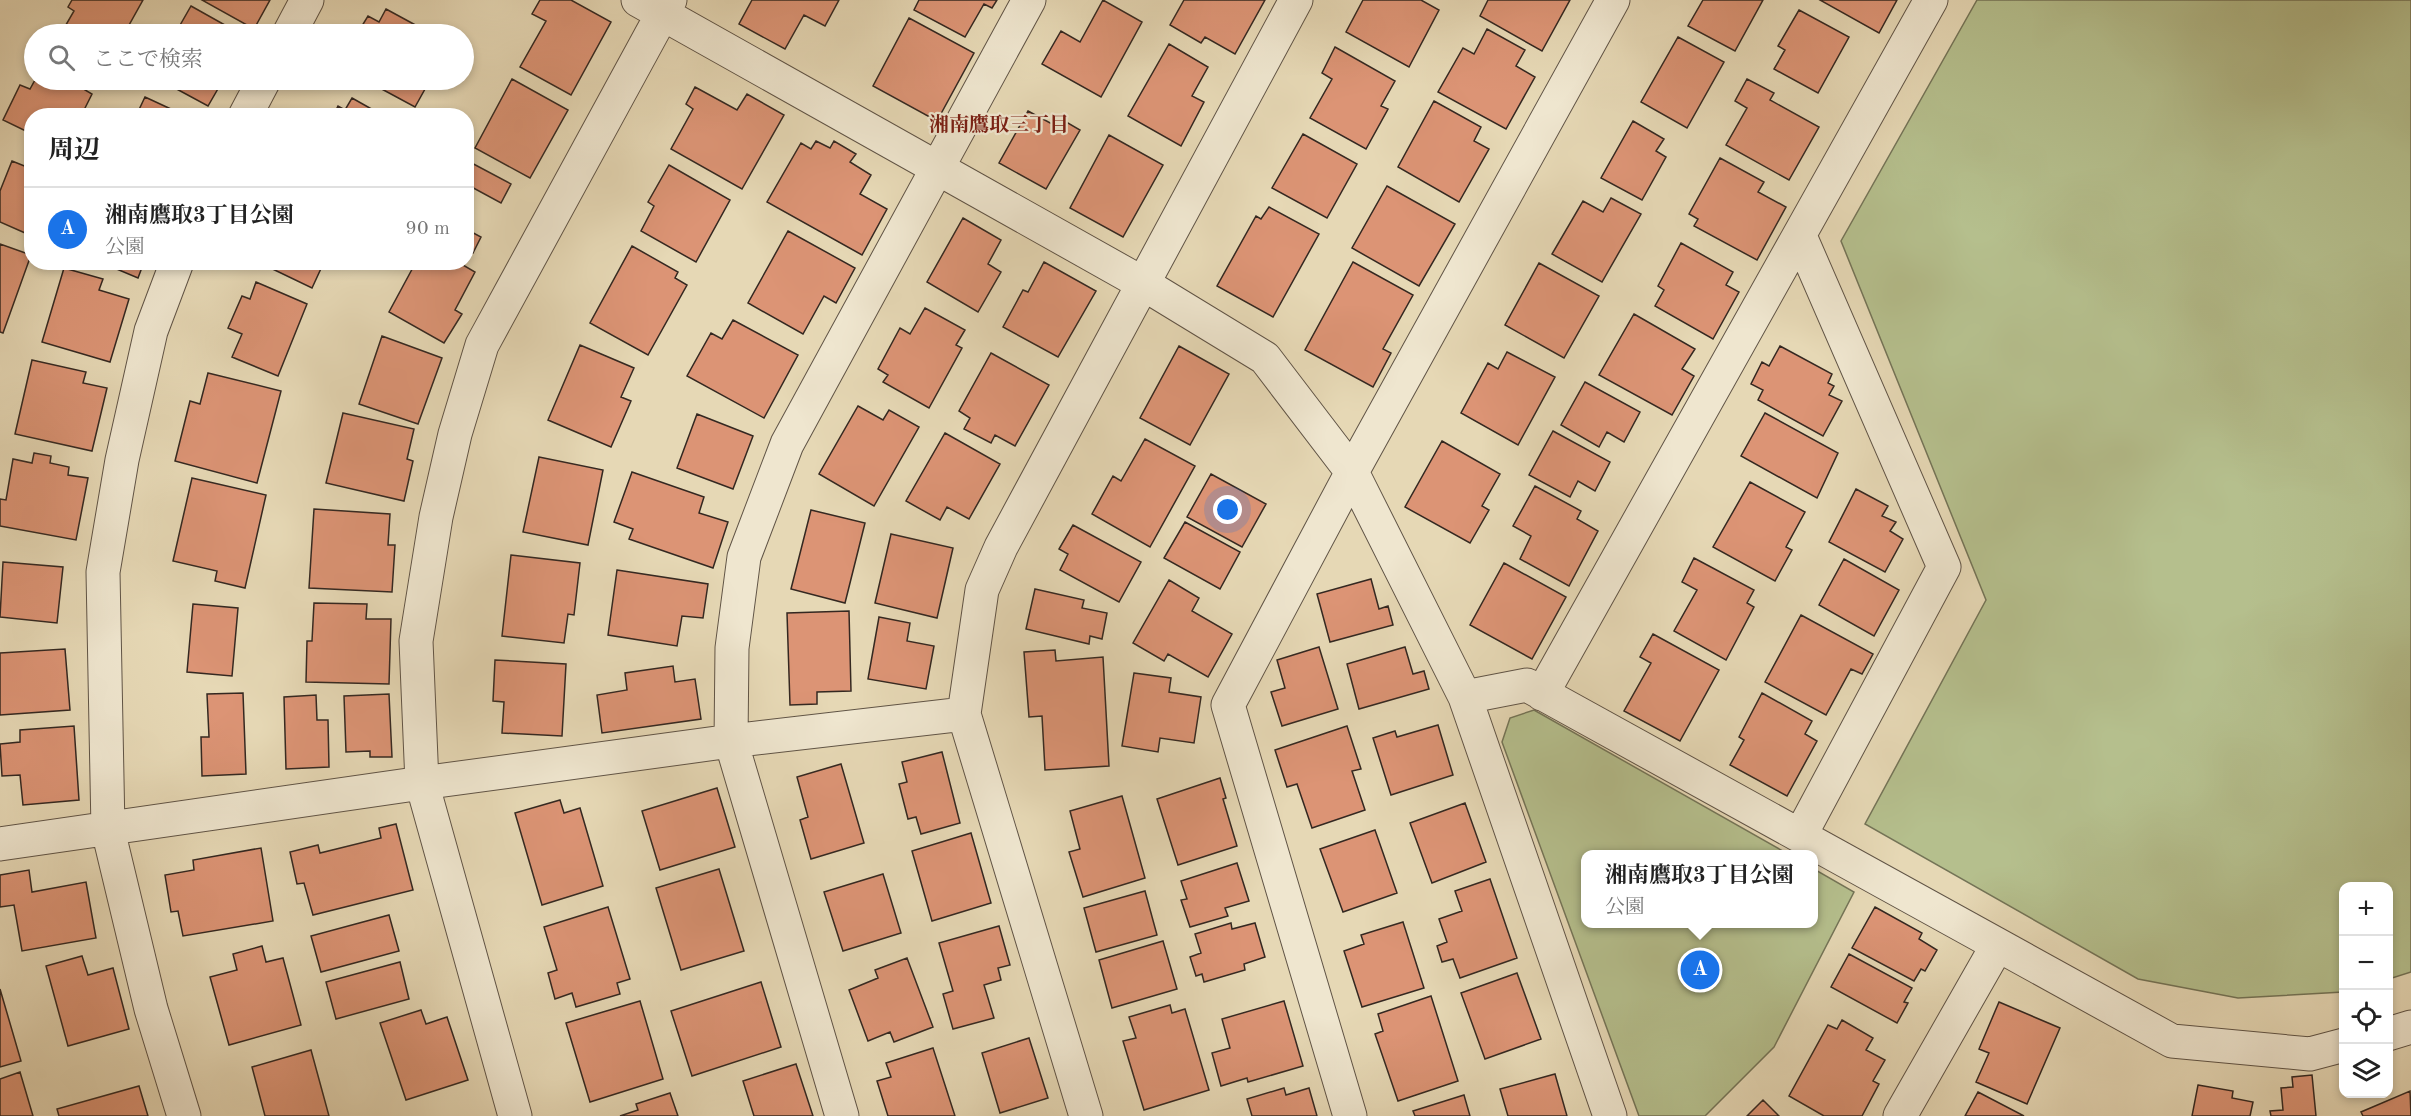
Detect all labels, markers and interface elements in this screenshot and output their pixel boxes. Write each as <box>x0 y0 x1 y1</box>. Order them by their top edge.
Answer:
search box <box>24 24 474 90</box>
icon: search <box>45 41 78 74</box>
text: ここで検索 <box>93 49 203 71</box>
district label: 湘南鷹取三丁目 <box>929 114 1069 136</box>
text: 周辺 <box>48 138 100 164</box>
text: 湘南鷹取3丁目公園 <box>105 205 294 227</box>
text: A <box>60 219 75 239</box>
text: 90 m <box>405 219 450 239</box>
text: 公園 <box>105 238 145 258</box>
your location <box>1213 495 1242 524</box>
popup <box>1581 850 1818 928</box>
text: 湘南鷹取3丁目公園 <box>1605 865 1794 887</box>
map controls <box>2339 882 2393 1098</box>
button: + <box>2339 882 2393 936</box>
text: 公園 <box>1605 898 1645 918</box>
button: − <box>2339 936 2393 990</box>
pin: A <box>1680 948 1720 992</box>
button: locate <box>2339 990 2393 1044</box>
button: layers <box>2339 1044 2393 1098</box>

